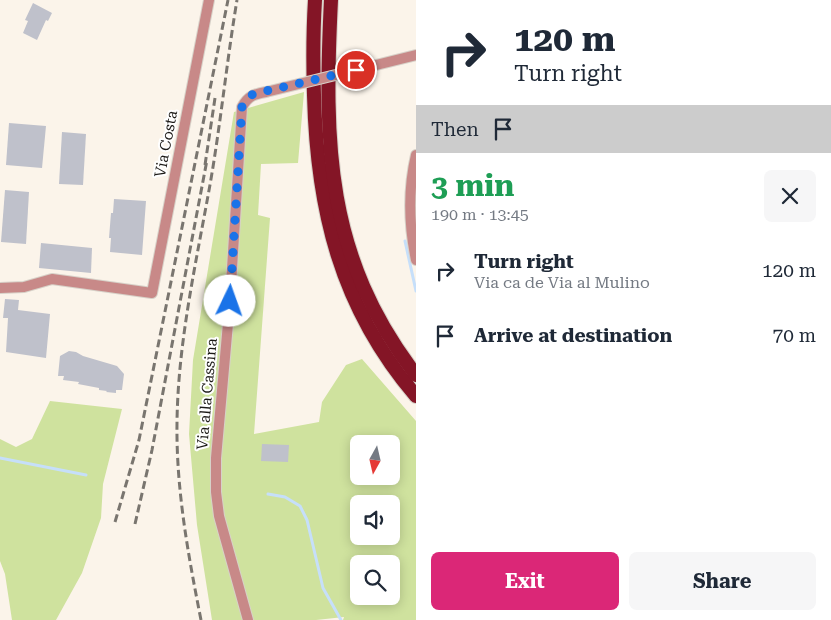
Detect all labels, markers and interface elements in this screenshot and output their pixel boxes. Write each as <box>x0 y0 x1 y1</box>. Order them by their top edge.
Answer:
text: 120 m <box>514 19 615 60</box>
icon: right <box>431 20 496 85</box>
pin <box>335 49 377 91</box>
icon: arrive <box>342 56 370 84</box>
text: Turn right <box>514 61 622 86</box>
street label: Via Costa <box>151 109 181 179</box>
icon: arrive <box>489 115 517 143</box>
text: Then <box>431 118 479 141</box>
text: 3 min <box>431 168 514 203</box>
button: close <box>764 170 816 222</box>
text: 190 m · 13:45 <box>431 205 529 224</box>
text: Turn right <box>474 250 574 273</box>
icon: right <box>431 257 459 285</box>
text: 120 m <box>762 259 816 282</box>
text: Via ca de Via al Mulino <box>474 273 650 292</box>
position arrow <box>203 274 255 326</box>
icon: arrive <box>431 322 459 350</box>
text: Arrive at destination <box>474 324 672 347</box>
text: 70 m <box>773 324 816 347</box>
street label: Via alla Cassina <box>193 337 221 451</box>
north arrow <box>350 435 400 485</box>
map controls <box>350 435 400 605</box>
button: sound <box>350 495 400 545</box>
button: Exit <box>431 552 619 610</box>
button: Share <box>629 552 816 610</box>
button: search <box>350 555 400 605</box>

